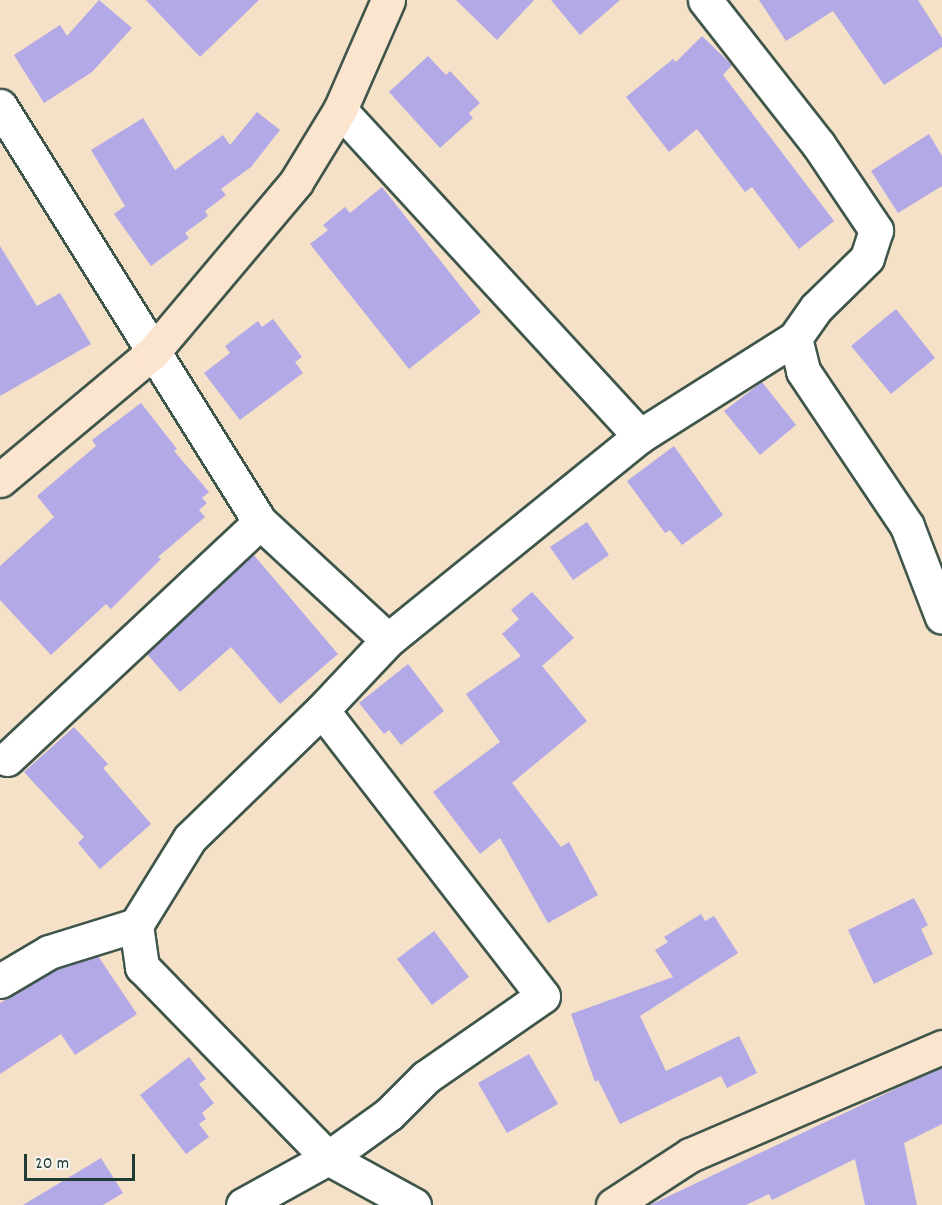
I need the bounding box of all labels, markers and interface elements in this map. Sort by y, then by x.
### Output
scale bar [27,1142,138,1180]
text: 20 m [35,1152,69,1177]

